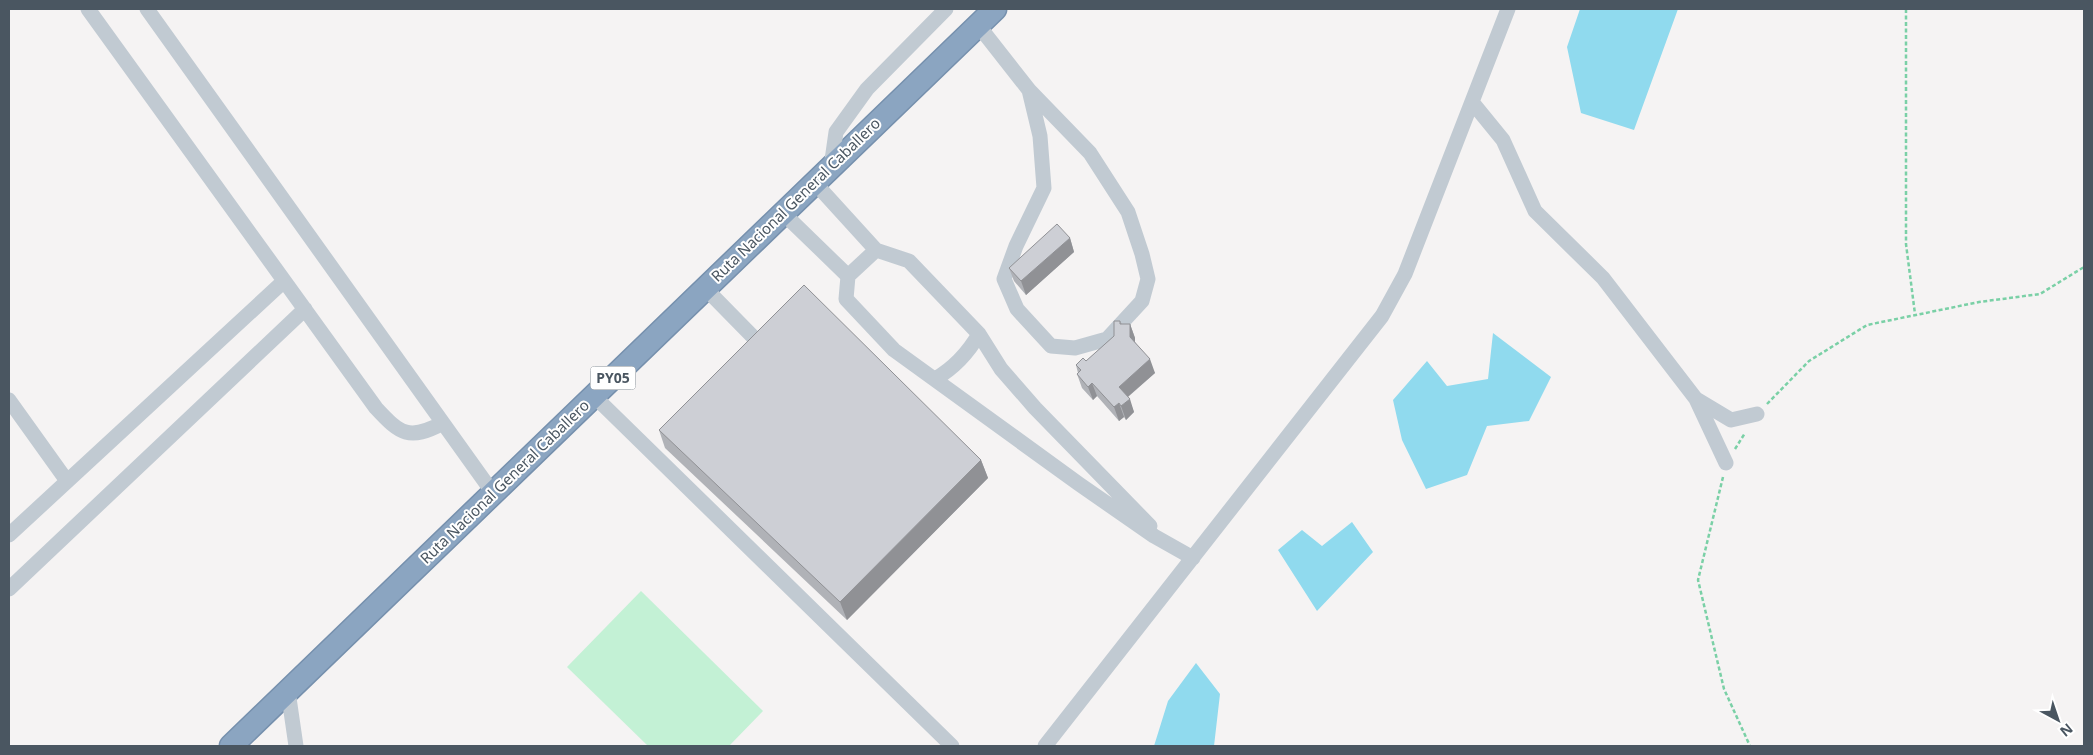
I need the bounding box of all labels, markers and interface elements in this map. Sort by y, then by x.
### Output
street label: Ruta Nacional General Caballero [706,113,884,286]
road number: PY05 [590,366,636,389]
street label: Ruta Nacional General Caballero [415,395,593,568]
north arrow [2033,695,2083,745]
text: N [2056,719,2077,741]

